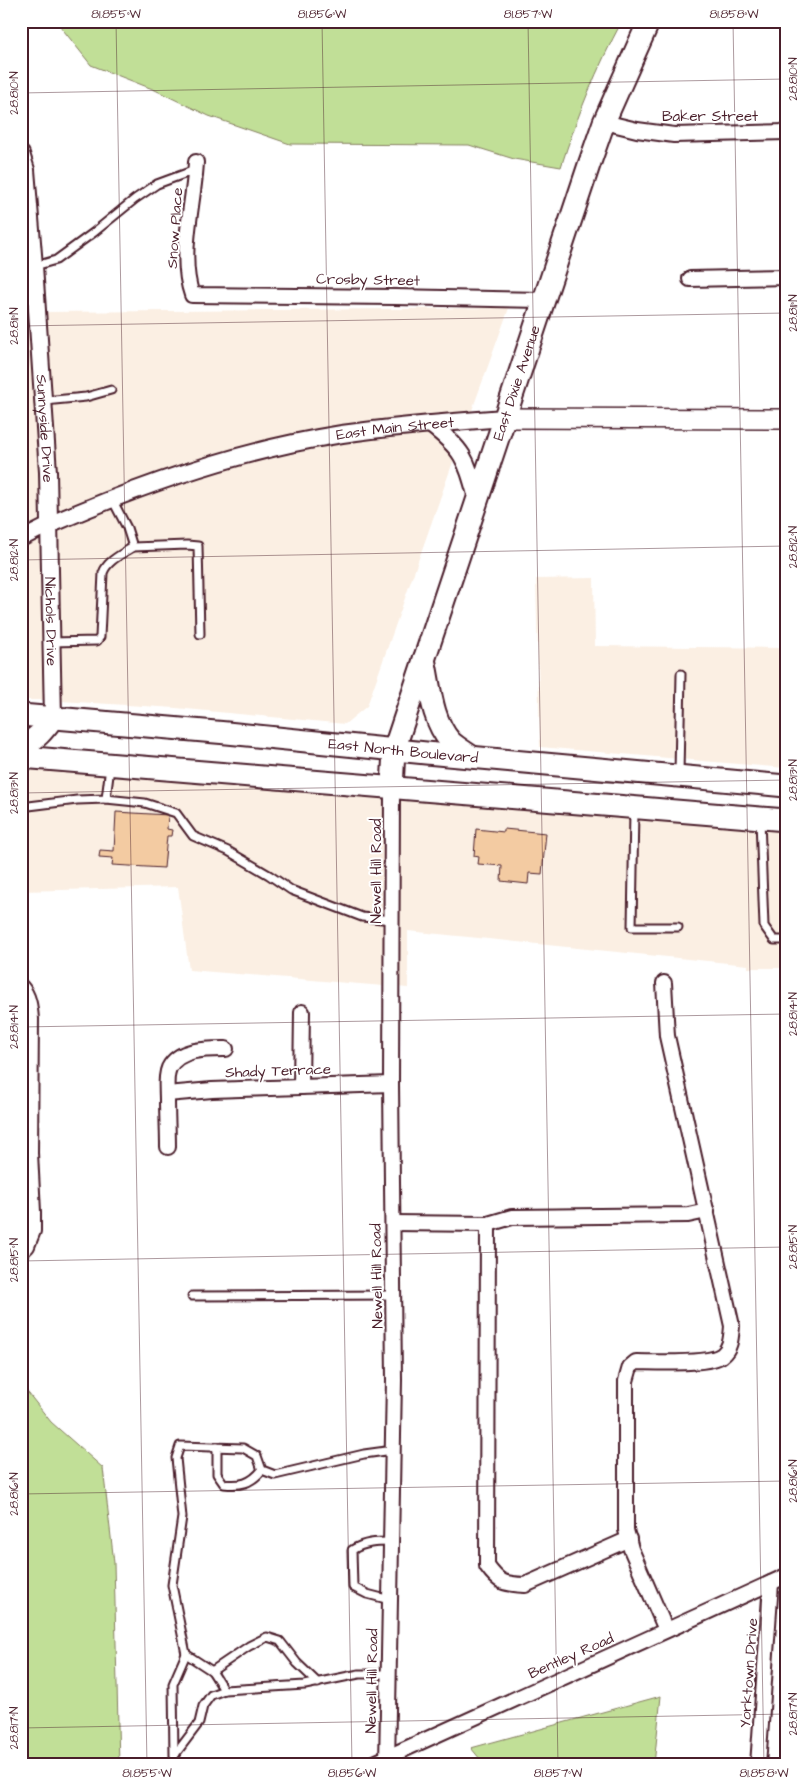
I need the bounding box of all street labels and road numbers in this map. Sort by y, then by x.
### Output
street label: Baker Street [662,106,758,127]
street label: Snow Place [162,187,188,269]
street label: Crosby Street [316,269,420,292]
street label: East Dixie Avenue [487,322,545,443]
street label: Sunnyside Drive [31,374,59,483]
street label: East Main Street [335,411,455,445]
street label: Nichols Drive [40,577,62,666]
street label: East North Boulevard [327,733,479,768]
street label: Newell Hill Road [366,818,387,924]
street label: Shady Terrace [225,1059,331,1084]
street label: Newell Hill Road [366,1223,388,1329]
street label: Yorktown Drive [735,1617,763,1729]
street label: Newell Hill Road [361,1628,383,1734]
street label: Bentley Road [525,1628,618,1685]

